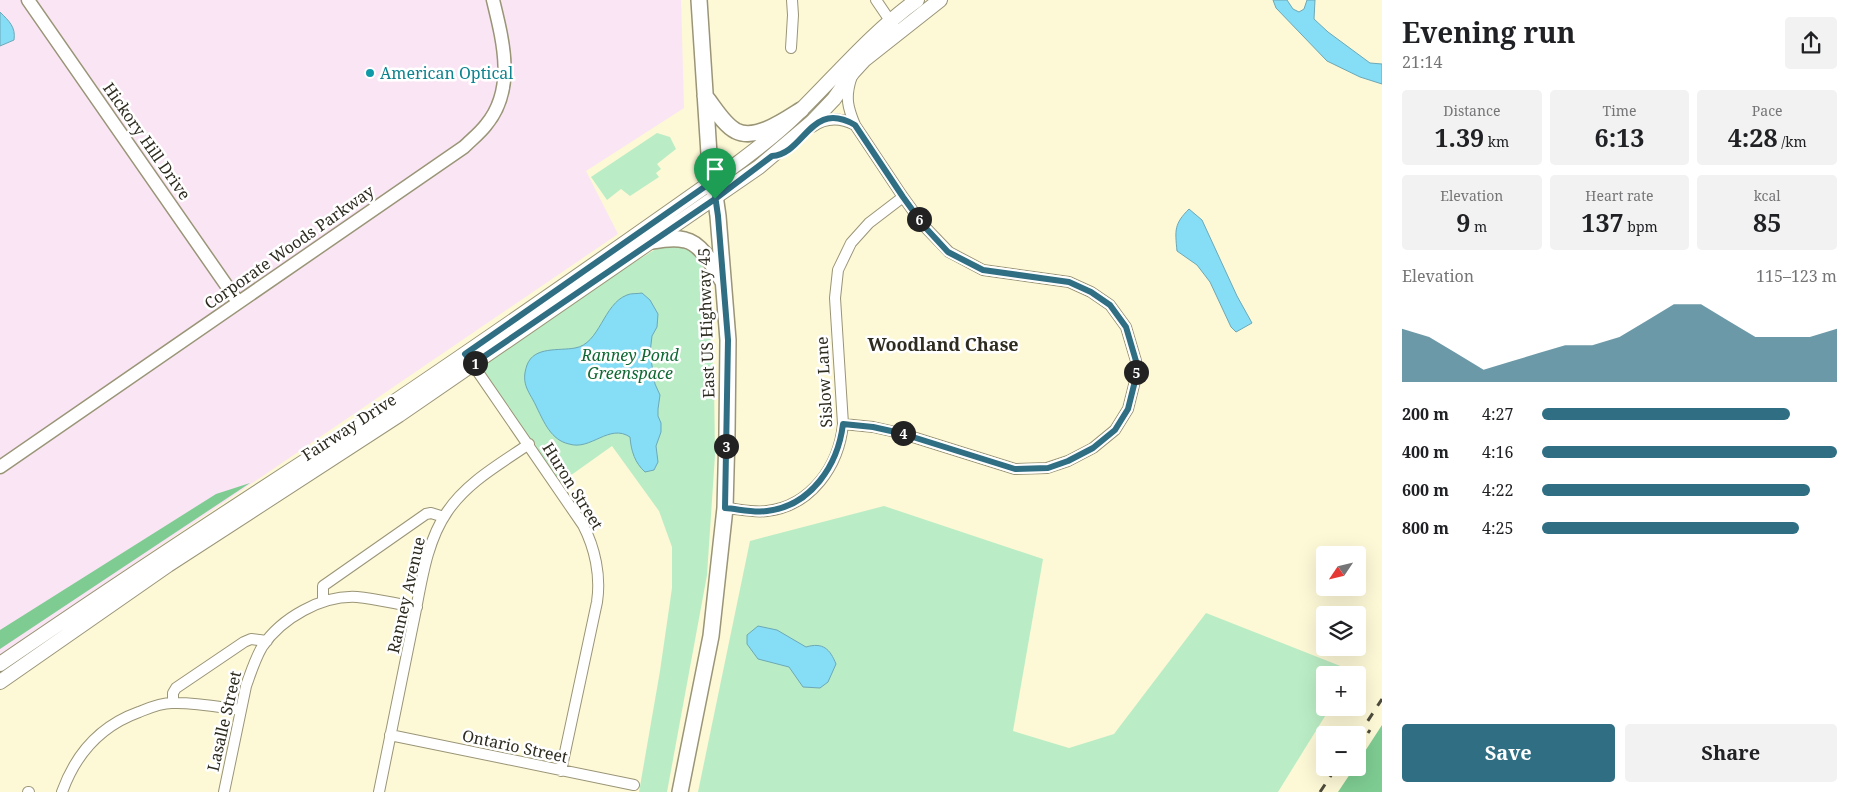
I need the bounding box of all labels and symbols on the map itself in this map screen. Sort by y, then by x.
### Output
place label: American Optical [380,62,513,84]
marker: American Optical [364,67,376,79]
street label: Hickory Hill Drive [98,78,196,204]
pin [694,148,736,199]
street label: Corporate Woods Parkway [200,179,379,314]
pin: 6 [906,206,932,232]
street label: East US Highway 45 [692,247,720,399]
district label: Woodland Chase [867,332,1019,356]
street label: Sislow Lane [811,336,837,428]
park label: Ranney Pond Greenspace [580,344,679,384]
pin: 1 [462,350,488,376]
pin: 5 [1124,360,1148,384]
street label: Fairway Drive [298,388,400,466]
pin: 4 [890,420,916,446]
pin: 3 [714,434,738,458]
street label: Huron Street [538,438,609,534]
street label: Ranney Avenue [382,535,430,655]
north arrow [1316,546,1366,596]
street label: Lasalle Street [202,668,246,773]
street label: Ontario Street [460,724,570,768]

